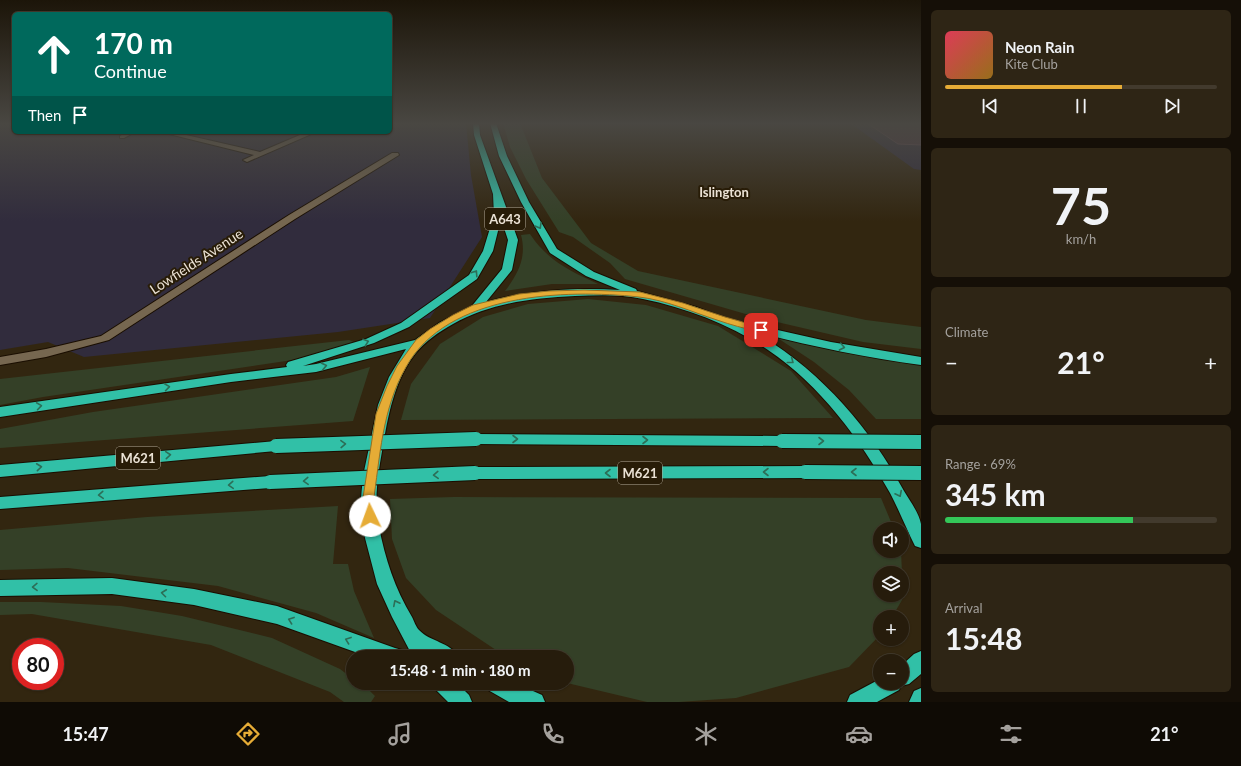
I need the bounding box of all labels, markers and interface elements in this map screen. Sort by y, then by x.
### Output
text: 170 m [94,26,173,60]
icon: ahead [28,28,80,80]
text: Neon Rain [1005,38,1074,56]
text: Kite Club [1005,56,1058,72]
text: Continue [94,60,167,82]
icon: previous [979,95,1001,117]
icon: pause [1070,95,1092,117]
icon: next [1161,95,1183,117]
icon: arrive [69,104,91,126]
text: Then [28,106,61,124]
text: 75 [1051,174,1111,236]
district label: Islington [699,184,749,200]
road number: A643 [485,208,525,230]
one-way arrow [534,222,541,229]
street label: Lowfields Avenue [146,225,246,297]
text: km/h [1066,231,1096,247]
one-way arrow [470,270,477,277]
pin [744,313,778,347]
icon: arrive [750,319,772,341]
text: Climate [945,324,988,340]
one-way arrow [362,338,369,347]
one-way arrow [838,342,845,351]
text: 21° [1057,344,1105,380]
text: − [945,349,958,376]
text: + [1204,349,1217,376]
one-way arrow [786,357,793,364]
one-way arrow [321,363,327,371]
one-way arrow [164,383,170,392]
one-way arrow [36,402,42,411]
one-way arrow [512,435,518,443]
one-way arrow [642,436,648,444]
one-way arrow [818,437,824,445]
one-way arrow [340,440,346,448]
road number: M621 [116,447,160,469]
one-way arrow [165,451,171,460]
text: Range · 69% [945,456,1016,472]
road number: M621 [618,462,662,484]
one-way arrow [36,463,42,472]
one-way arrow [763,468,769,476]
one-way arrow [851,468,857,476]
one-way arrow [605,469,611,477]
one-way arrow [433,470,439,479]
one-way arrow [303,476,309,485]
text: 345 km [945,476,1046,512]
one-way arrow [228,481,234,490]
one-way arrow [98,490,104,499]
one-way arrow [894,490,901,497]
position arrow [349,495,391,537]
map controls [873,522,909,690]
button: sound [873,522,909,558]
button: layers [873,566,909,602]
one-way arrow [32,583,38,591]
one-way arrow [161,589,167,598]
one-way arrow [393,600,401,607]
text: Arrival [945,600,982,616]
button: + [873,610,909,646]
one-way arrow [288,616,295,625]
text: 15:48 [945,620,1022,656]
one-way arrow [345,637,352,645]
speed limit sign: 80 [12,638,64,690]
button: − [873,654,909,690]
text: 15:48 · 1 min · 180 m [390,661,530,679]
icon: directions [234,720,262,748]
icon: music [386,720,414,748]
icon: phone [539,720,567,748]
icon: climate [692,720,720,748]
icon: car [845,720,873,748]
icon: filters [997,720,1025,748]
text: 15:47 [62,723,109,745]
text: 21° [1150,723,1179,745]

